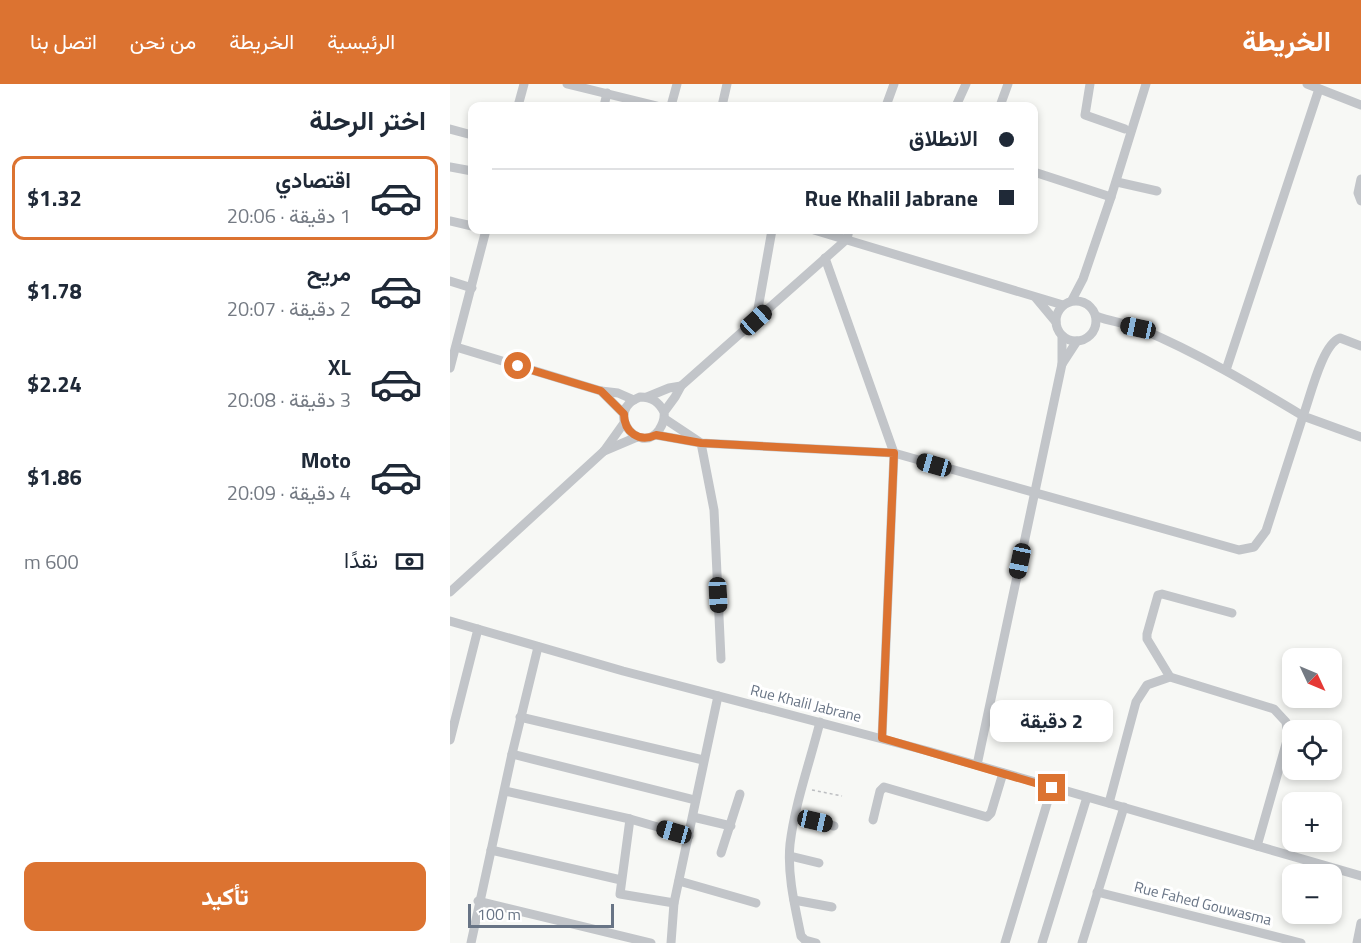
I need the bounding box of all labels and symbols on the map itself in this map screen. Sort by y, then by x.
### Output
car [737,301,775,339]
car [1119,315,1157,341]
route start [504,352,531,379]
car [914,451,954,479]
car [1007,542,1033,580]
car [708,577,728,613]
north arrow [1282,648,1342,708]
street label: Rue Khalil Jabrane [748,678,864,728]
callout: 2 دقيقة [990,701,1114,743]
route end [1038,774,1065,801]
car [795,808,835,834]
car [654,818,694,846]
street label: Rue Fahed Gouwasma [1132,875,1275,931]
scale bar [468,901,614,928]

